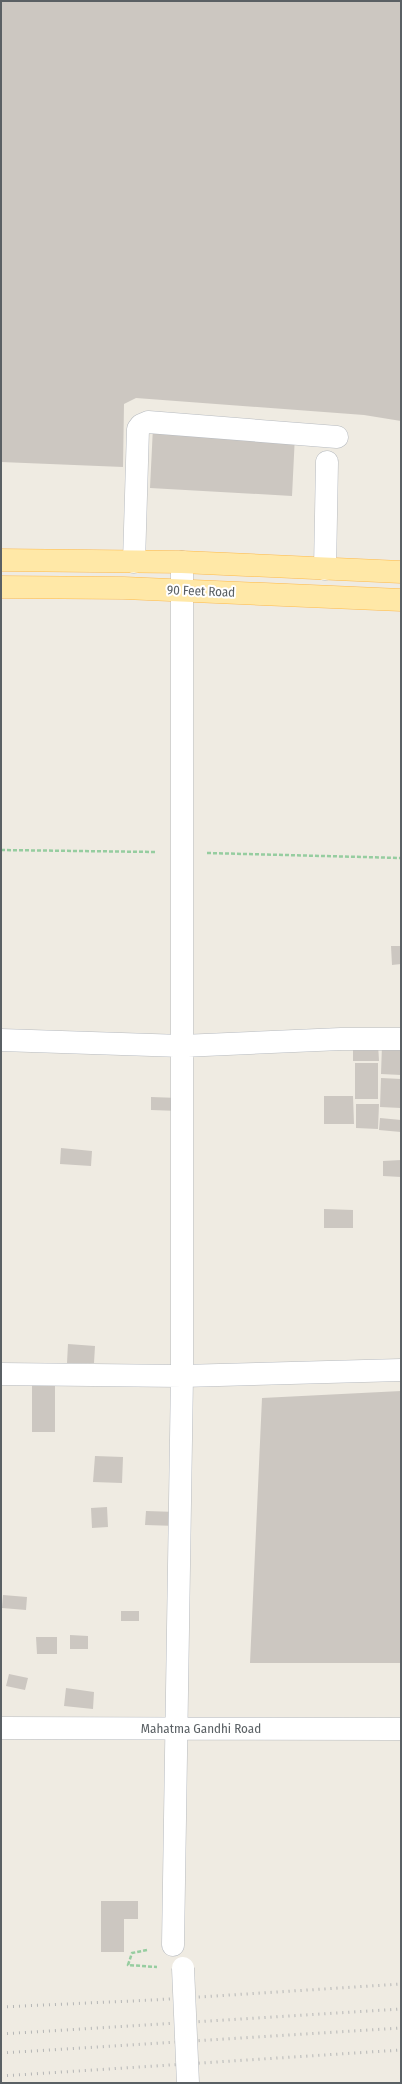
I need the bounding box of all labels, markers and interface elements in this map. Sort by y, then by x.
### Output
street label: 90 Feet Road [167,582,235,600]
street label: Mahatma Gandhi Road [141,1721,261,1736]

